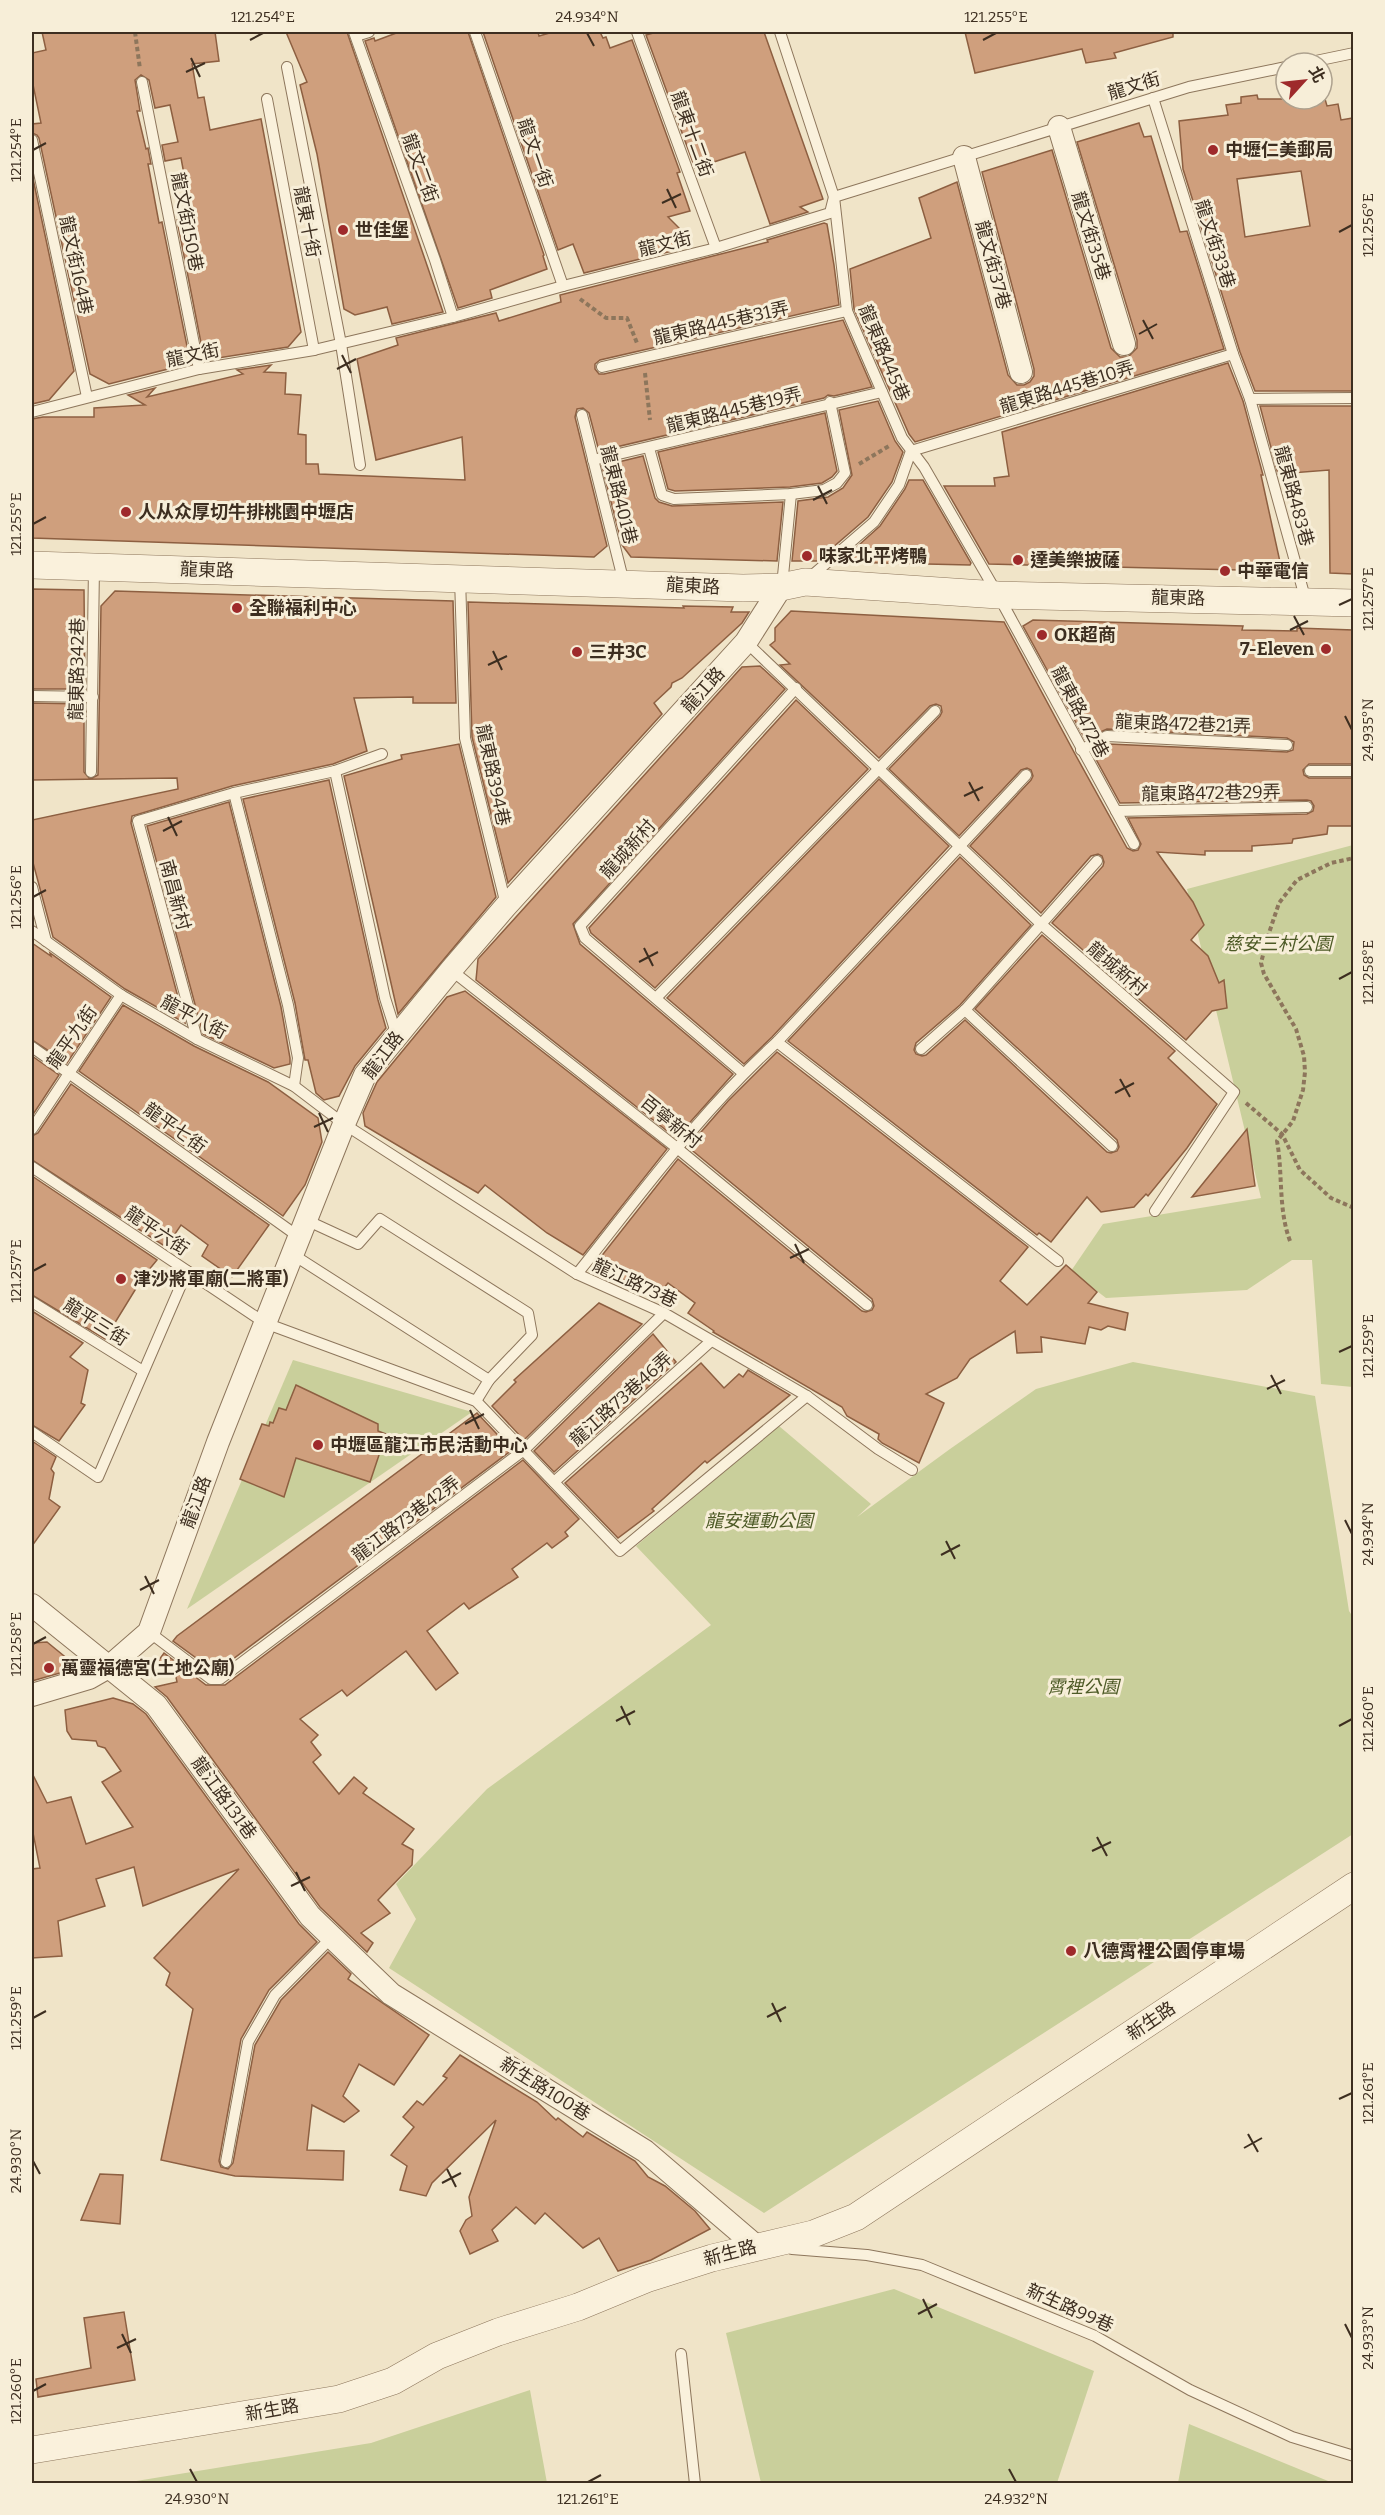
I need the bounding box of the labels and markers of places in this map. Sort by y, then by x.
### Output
place label: 中壢仁美郵局 [1225,139,1333,161]
marker: 中壢仁美郵局 [1206,143,1220,157]
place label: 世佳堡 [355,219,409,241]
marker: 世佳堡 [336,223,350,237]
place label: 人从众厚切牛排桃園中壢店 [138,501,354,523]
marker: 人从众厚切牛排桃園中壢店 [119,505,133,519]
place label: 味家北平烤鴨 [819,545,927,567]
marker: 味家北平烤鴨 [800,549,814,563]
place label: 達美樂披薩 [1030,549,1120,571]
marker: 達美樂披薩 [1011,553,1025,567]
place label: 中華電信 [1237,560,1309,582]
marker: 中華電信 [1218,564,1232,578]
place label: 全聯福利中心 [249,597,357,619]
marker: 全聯福利中心 [230,601,244,615]
place label: OK超商 [1054,624,1116,646]
marker: OK超商 [1035,628,1049,642]
place label: 7-Eleven [1240,638,1314,660]
place label: 三井3C [589,641,647,663]
marker: 7-Eleven [1319,642,1333,656]
marker: 三井3C [570,645,584,659]
place label: 津沙將軍廟(二將軍) [133,1268,289,1290]
marker: 津沙將軍廟(二將軍) [114,1272,128,1286]
place label: 中壢區龍江市民活動中心 [330,1434,528,1456]
marker: 中壢區龍江市民活動中心 [311,1438,325,1452]
place label: 萬靈福德宮(土地公廟) [61,1657,235,1679]
marker: 萬靈福德宮(土地公廟) [42,1661,56,1675]
place label: 八德霄裡公園停車場 [1083,1940,1245,1962]
marker: 八德霄裡公園停車場 [1064,1944,1078,1958]

